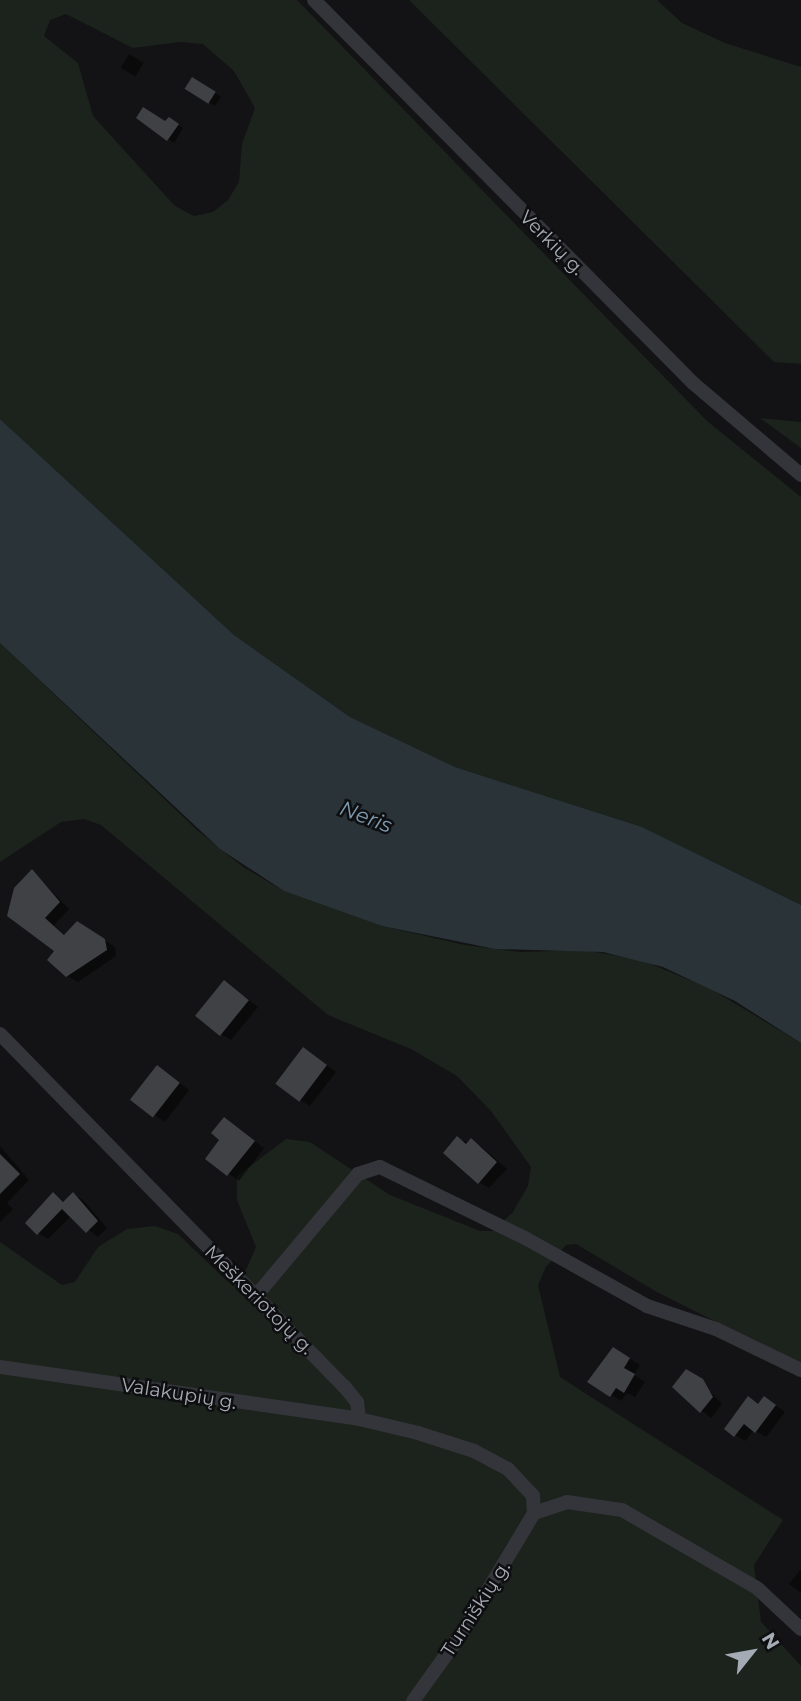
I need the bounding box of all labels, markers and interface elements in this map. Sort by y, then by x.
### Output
street label: Verkių g. [515,206,589,280]
water label: Neris [336,796,396,838]
street label: Meškeriotojų g. [200,1241,318,1359]
street label: Valakupių g. [120,1374,238,1414]
street label: Turniškių g. [437,1557,515,1661]
north arrow [717,1617,787,1687]
text: N [757,1628,784,1653]

